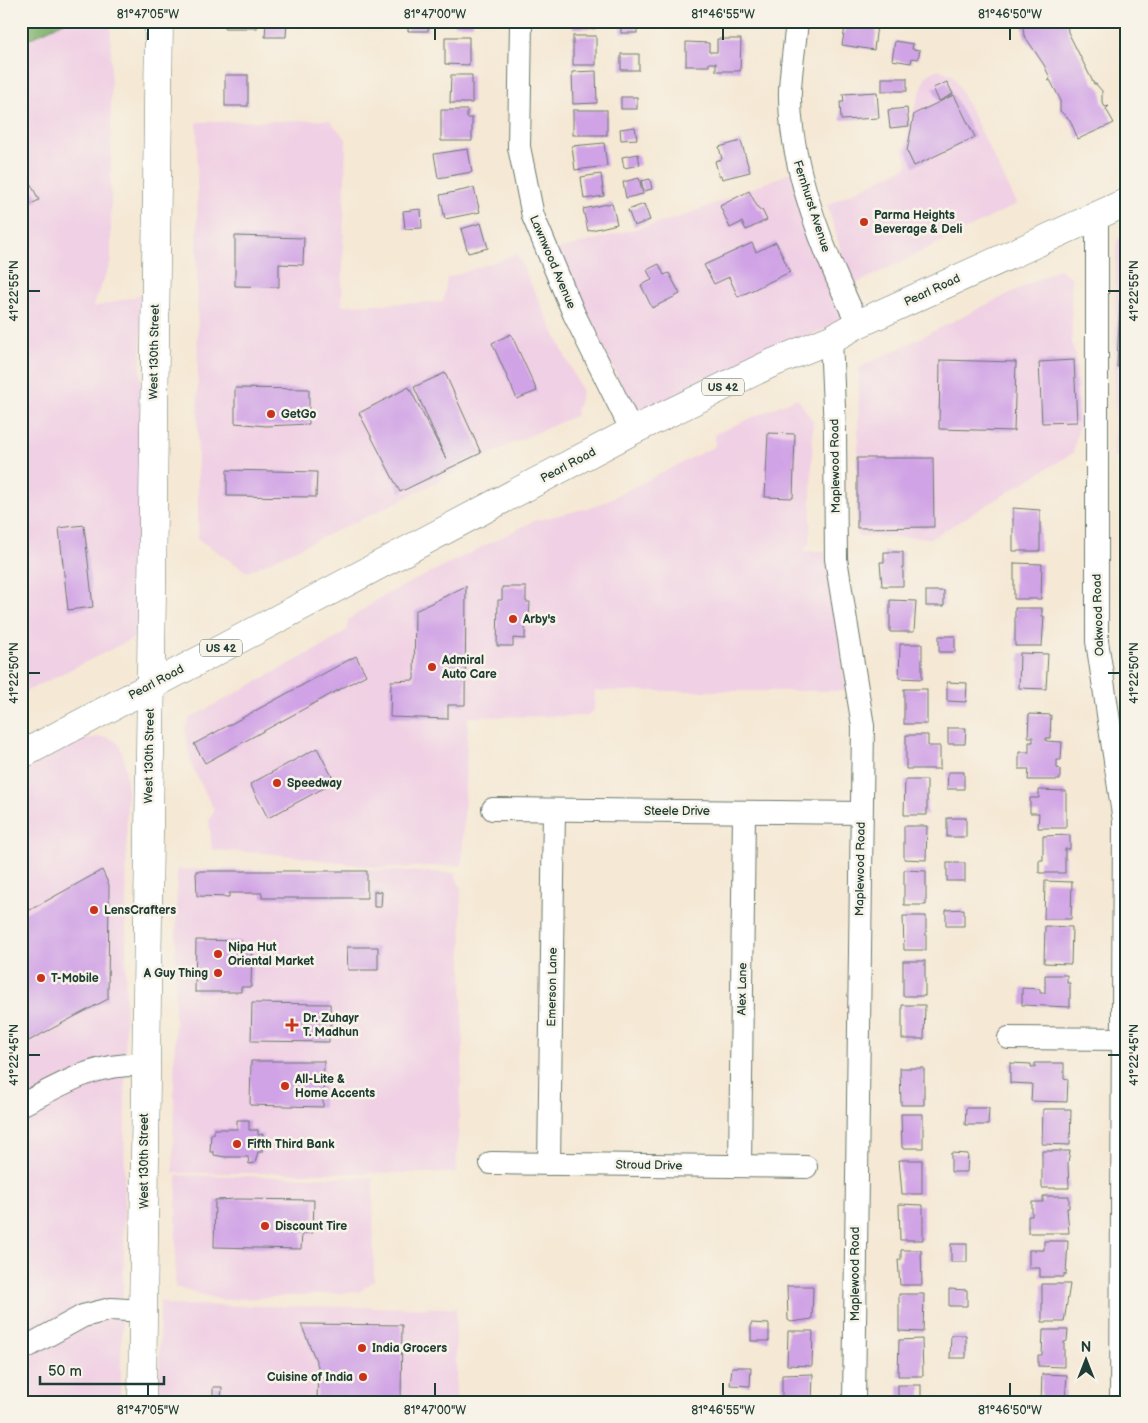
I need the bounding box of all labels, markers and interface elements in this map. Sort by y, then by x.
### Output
text: 81°47'05"W [117,7,179,22]
text: 81°47'00"W [404,7,466,22]
text: 81°46'55"W [691,7,755,22]
text: 81°46'50"W [978,7,1042,22]
street label: Fernhurst Avenue [790,158,833,254]
place label: Parma Heights Beverage & Deli [874,208,963,237]
street label: Lawnwood Avenue [526,213,579,311]
marker: Parma Heights Beverage & Deli [858,216,870,228]
text: 41°22'55"N [7,260,22,322]
text: 41°22'55"N [1127,260,1142,322]
street label: Pearl Road [902,271,963,310]
street label: West 130th Street [146,304,163,400]
road number: US 42 [702,378,744,396]
place label: GetGo [281,407,317,422]
marker: GetGo [265,408,277,420]
street label: Maplewood Road [827,418,844,513]
street label: Pearl Road [538,445,598,486]
street label: Oakwood Road [1090,573,1107,656]
place label: Arby's [522,612,556,627]
marker: Arby's [507,613,519,625]
road number: US 42 [200,640,242,656]
text: 41°22'50"N [7,642,22,704]
text: 41°22'50"N [1127,642,1142,704]
place label: Admiral Auto Care [441,653,497,682]
marker: Admiral Auto Care [426,661,438,673]
street label: Pearl Road [126,662,186,703]
street label: West 130th Street [141,708,158,804]
place label: Speedway [287,776,342,791]
marker: Speedway [271,777,283,789]
street label: Steele Drive [644,804,710,819]
street label: Maplewood Road [852,821,869,916]
place label: LensCrafters [104,903,176,918]
marker: LensCrafters [88,904,100,916]
place label: Nipa Hut Oriental Market [228,940,314,969]
street label: Emerson Lane [544,947,561,1027]
marker: Nipa Hut Oriental Market [212,948,224,960]
street label: Alex Lane [735,962,750,1016]
place label: A Guy Thing [143,966,208,981]
marker: A Guy Thing [212,967,224,979]
place label: T-Mobile [51,971,99,986]
marker: T-Mobile [35,972,47,984]
place label: Dr. Zuhayr T. Madhun [303,1011,359,1040]
marker: Dr. Zuhayr T. Madhun [285,1018,299,1032]
text: 41°22'45"N [7,1024,22,1086]
text: 41°22'45"N [1127,1024,1142,1086]
place label: All-Lite & Home Accents [294,1072,375,1101]
marker: All-Lite & Home Accents [279,1080,291,1092]
street label: West 130th Street [137,1113,152,1209]
place label: Fifth Third Bank [247,1137,335,1152]
marker: Fifth Third Bank [231,1138,243,1150]
street label: Stroud Drive [615,1157,682,1174]
place label: Discount Tire [275,1219,347,1234]
marker: Discount Tire [259,1220,271,1232]
street label: Maplewood Road [848,1227,863,1321]
north arrow [1060,1336,1110,1386]
text: N [1081,1339,1091,1356]
place label: India Grocers [372,1341,447,1356]
marker: India Grocers [356,1342,368,1354]
scale bar [40,1353,164,1385]
text: 50 m [48,1362,82,1381]
place label: Cuisine of India [267,1370,353,1385]
marker: Cuisine of India [357,1371,369,1383]
text: 81°47'05"W [117,1403,179,1418]
text: 81°47'00"W [404,1403,466,1418]
text: 81°46'55"W [691,1403,755,1418]
text: 81°46'50"W [978,1403,1042,1418]

